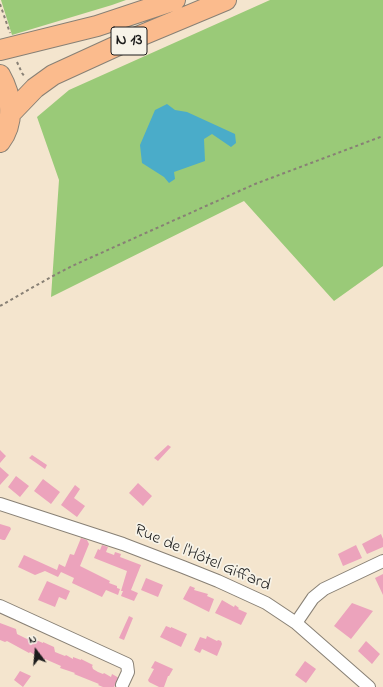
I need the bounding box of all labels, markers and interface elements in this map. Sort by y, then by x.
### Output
road number: N 13 [111,27,147,55]
street label: Rue de l'Hôtel Giffard [131,521,273,597]
north arrow [16,631,56,671]
text: N [27,631,38,648]

